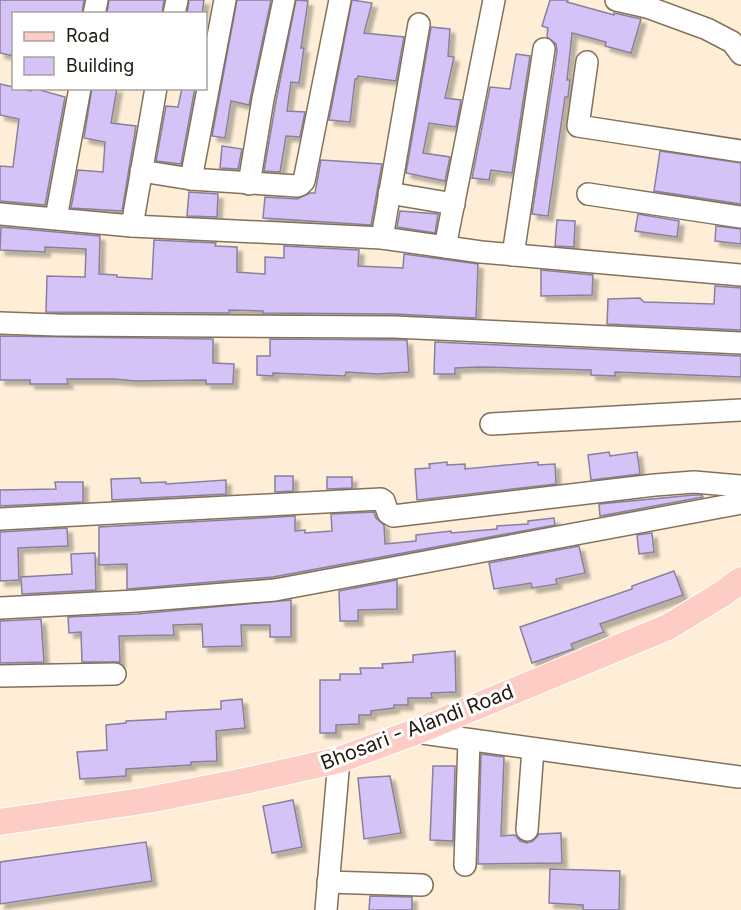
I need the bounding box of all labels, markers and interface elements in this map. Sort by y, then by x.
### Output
legend [12,12,207,90]
text: Road [66,25,109,46]
text: Building [66,55,134,76]
street label: Bhosari - Alandi Road [317,679,517,775]

